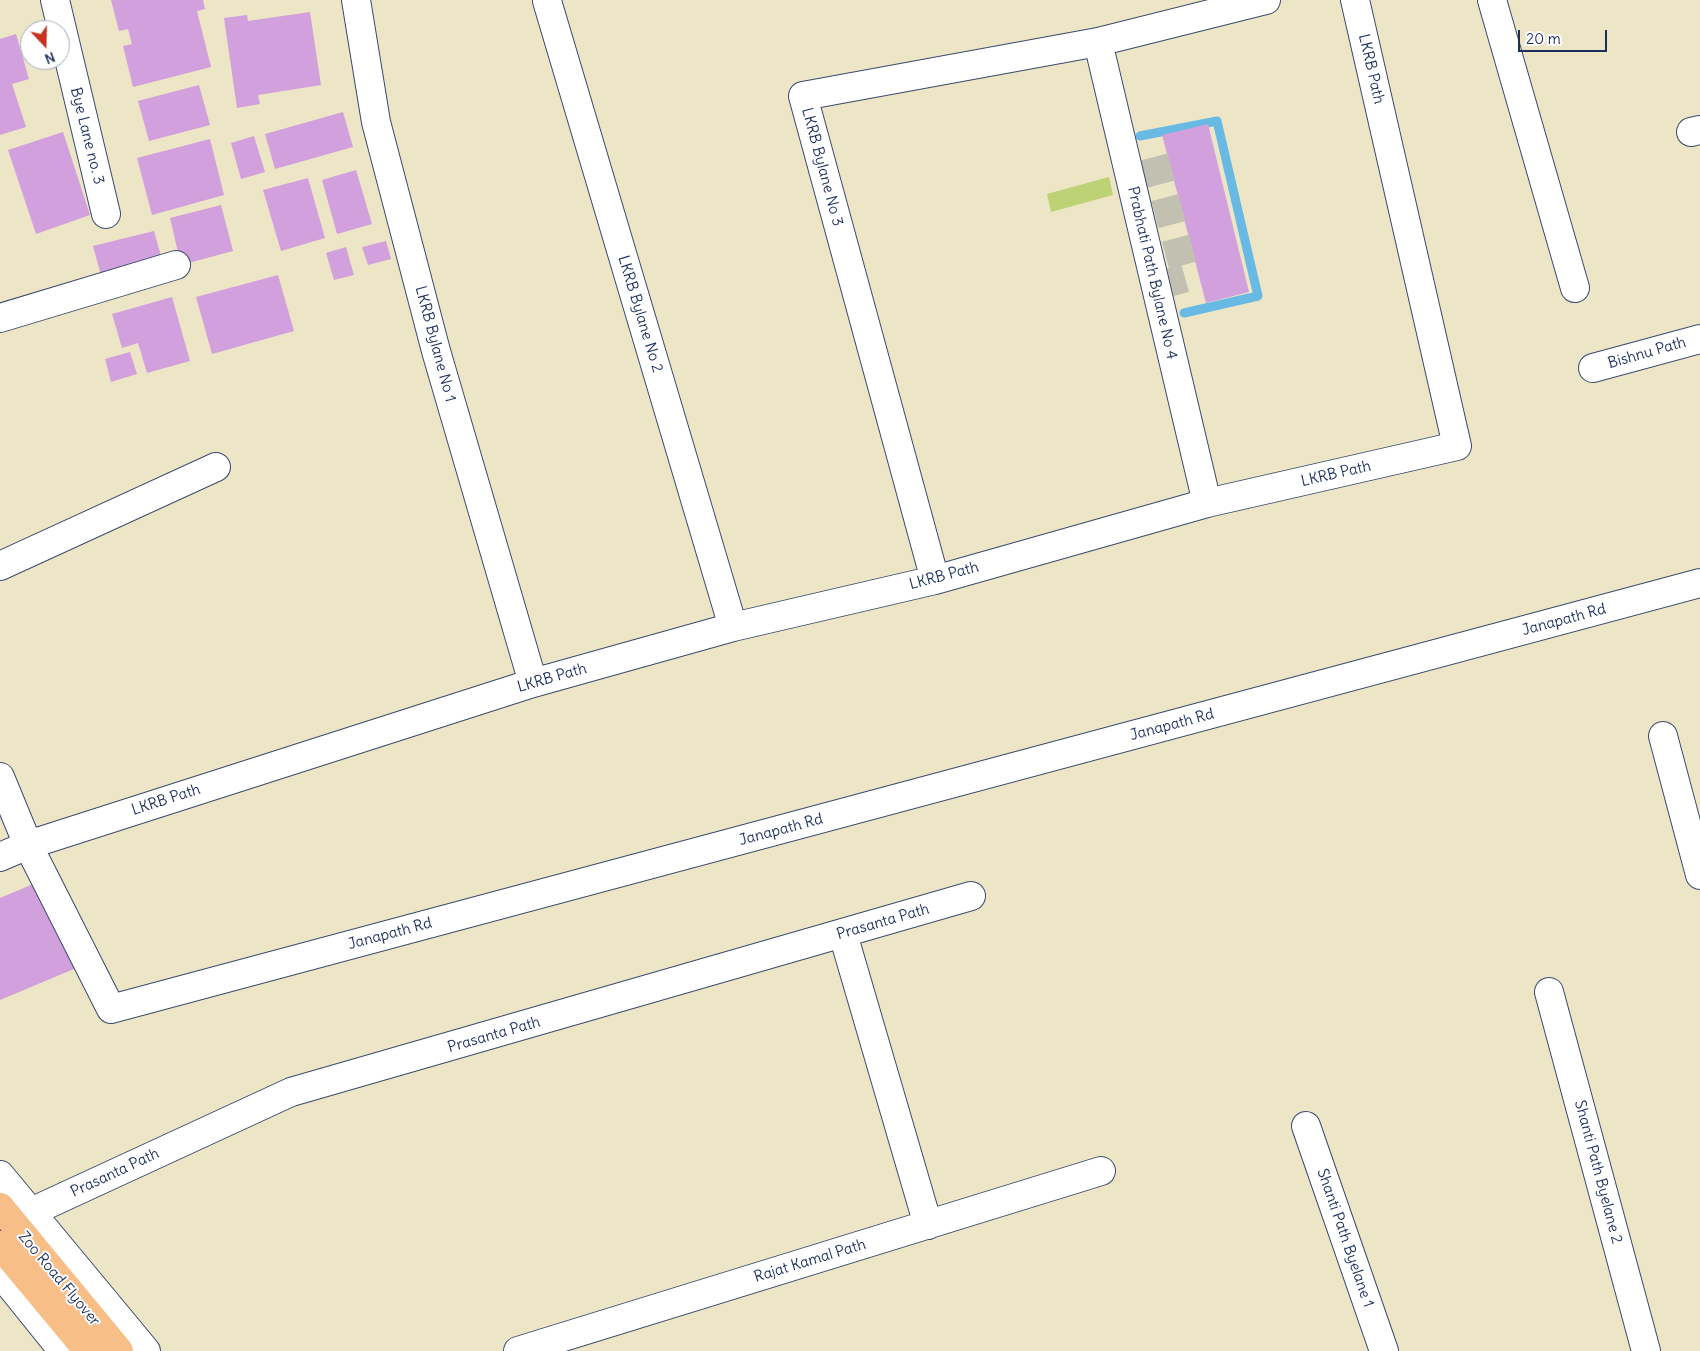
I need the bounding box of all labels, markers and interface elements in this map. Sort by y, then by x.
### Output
north arrow [20,20,70,70]
scale bar [1520,20,1609,52]
text: 20 m [1526,29,1561,48]
street label: LKRB Path [1354,32,1388,106]
text: N [42,48,58,68]
street label: Bye Lane no. 3 [66,86,108,186]
street label: LKRB Bylane No 3 [798,106,846,228]
street label: Prabhati Path Bylane No 4 [1123,185,1181,361]
street label: LKRB Bylane No 2 [614,253,666,375]
street label: LKRB Bylane No 1 [411,284,459,404]
street label: Bishnu Path [1606,333,1688,373]
street label: LKRB Path [1299,457,1373,491]
street label: LKRB Path [907,558,981,594]
street label: Janapath Rd [1520,600,1608,640]
street label: LKRB Path [515,660,589,696]
street label: Janapath Rd [1128,705,1216,745]
street label: LKRB Path [129,780,203,820]
street label: Janapath Rd [737,810,825,850]
street label: Prasanta Path [835,900,931,944]
street label: Janapath Rd [346,914,434,954]
street label: Prasanta Path [446,1013,542,1057]
street label: Shanti Path Byelane 2 [1570,1098,1626,1246]
street label: Prasanta Path [68,1145,162,1201]
street label: Shanti Path Byelane 1 [1313,1166,1377,1310]
street label: Zoo Road Flyover [14,1228,104,1330]
street label: Rajat Kamal Path [752,1235,868,1287]

